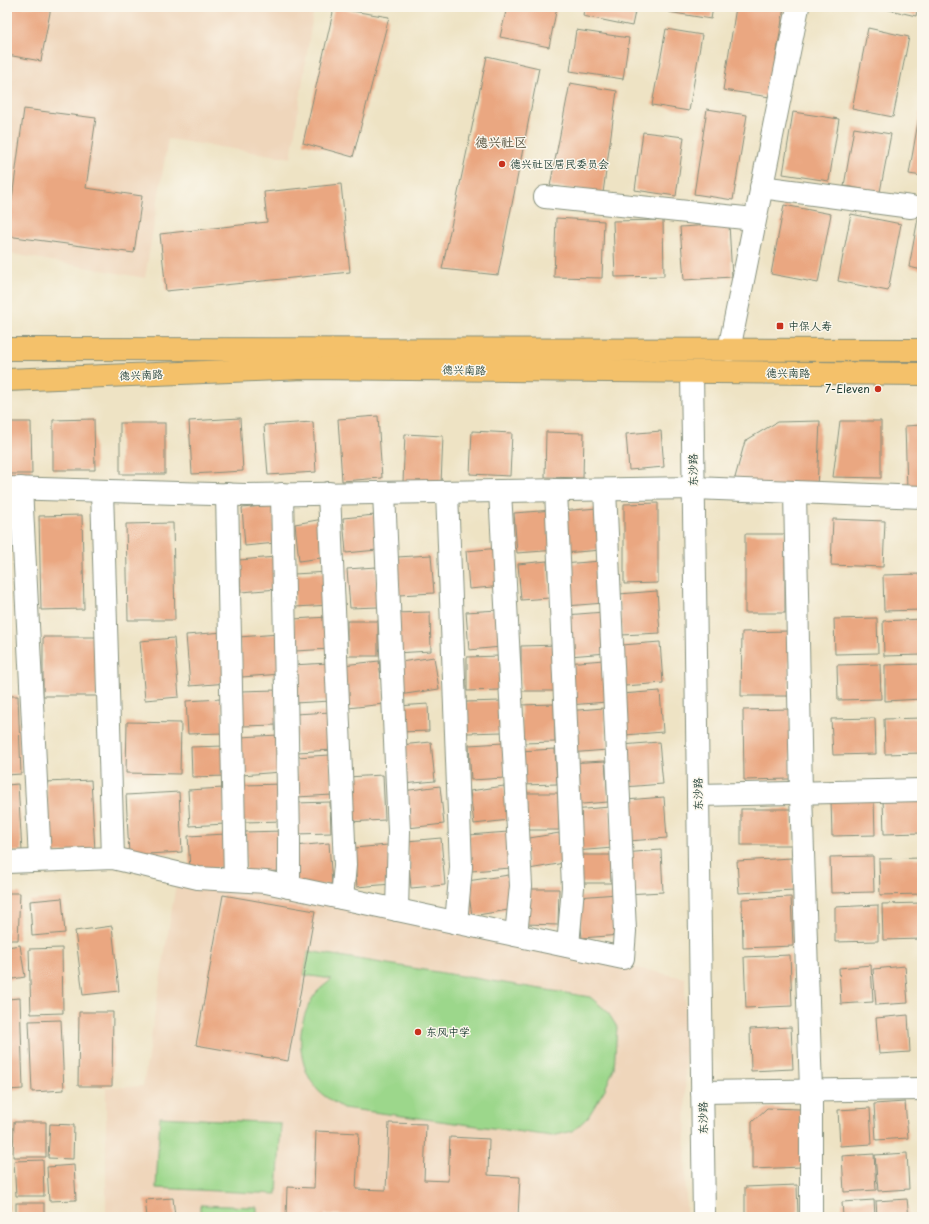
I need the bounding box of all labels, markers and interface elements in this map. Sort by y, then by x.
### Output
district label: 德兴社区 [475,132,527,151]
place label: 德兴社区居民委员会 [510,155,609,172]
marker: 德兴社区居民委员会 [497,159,507,169]
place label: 中保人寿 [788,317,832,334]
marker: 中保人寿 [775,321,785,331]
street label: 德兴南路 [442,361,486,378]
street label: 德兴南路 [766,364,810,381]
street label: 德兴南路 [119,365,163,384]
place label: 7-Eleven [825,380,870,397]
marker: 7-Eleven [873,384,883,394]
street label: 东沙路 [684,453,701,487]
street label: 东沙路 [689,777,706,811]
place label: 东风中学 [426,1023,470,1040]
marker: 东风中学 [413,1027,423,1037]
street label: 东沙路 [694,1101,711,1135]

